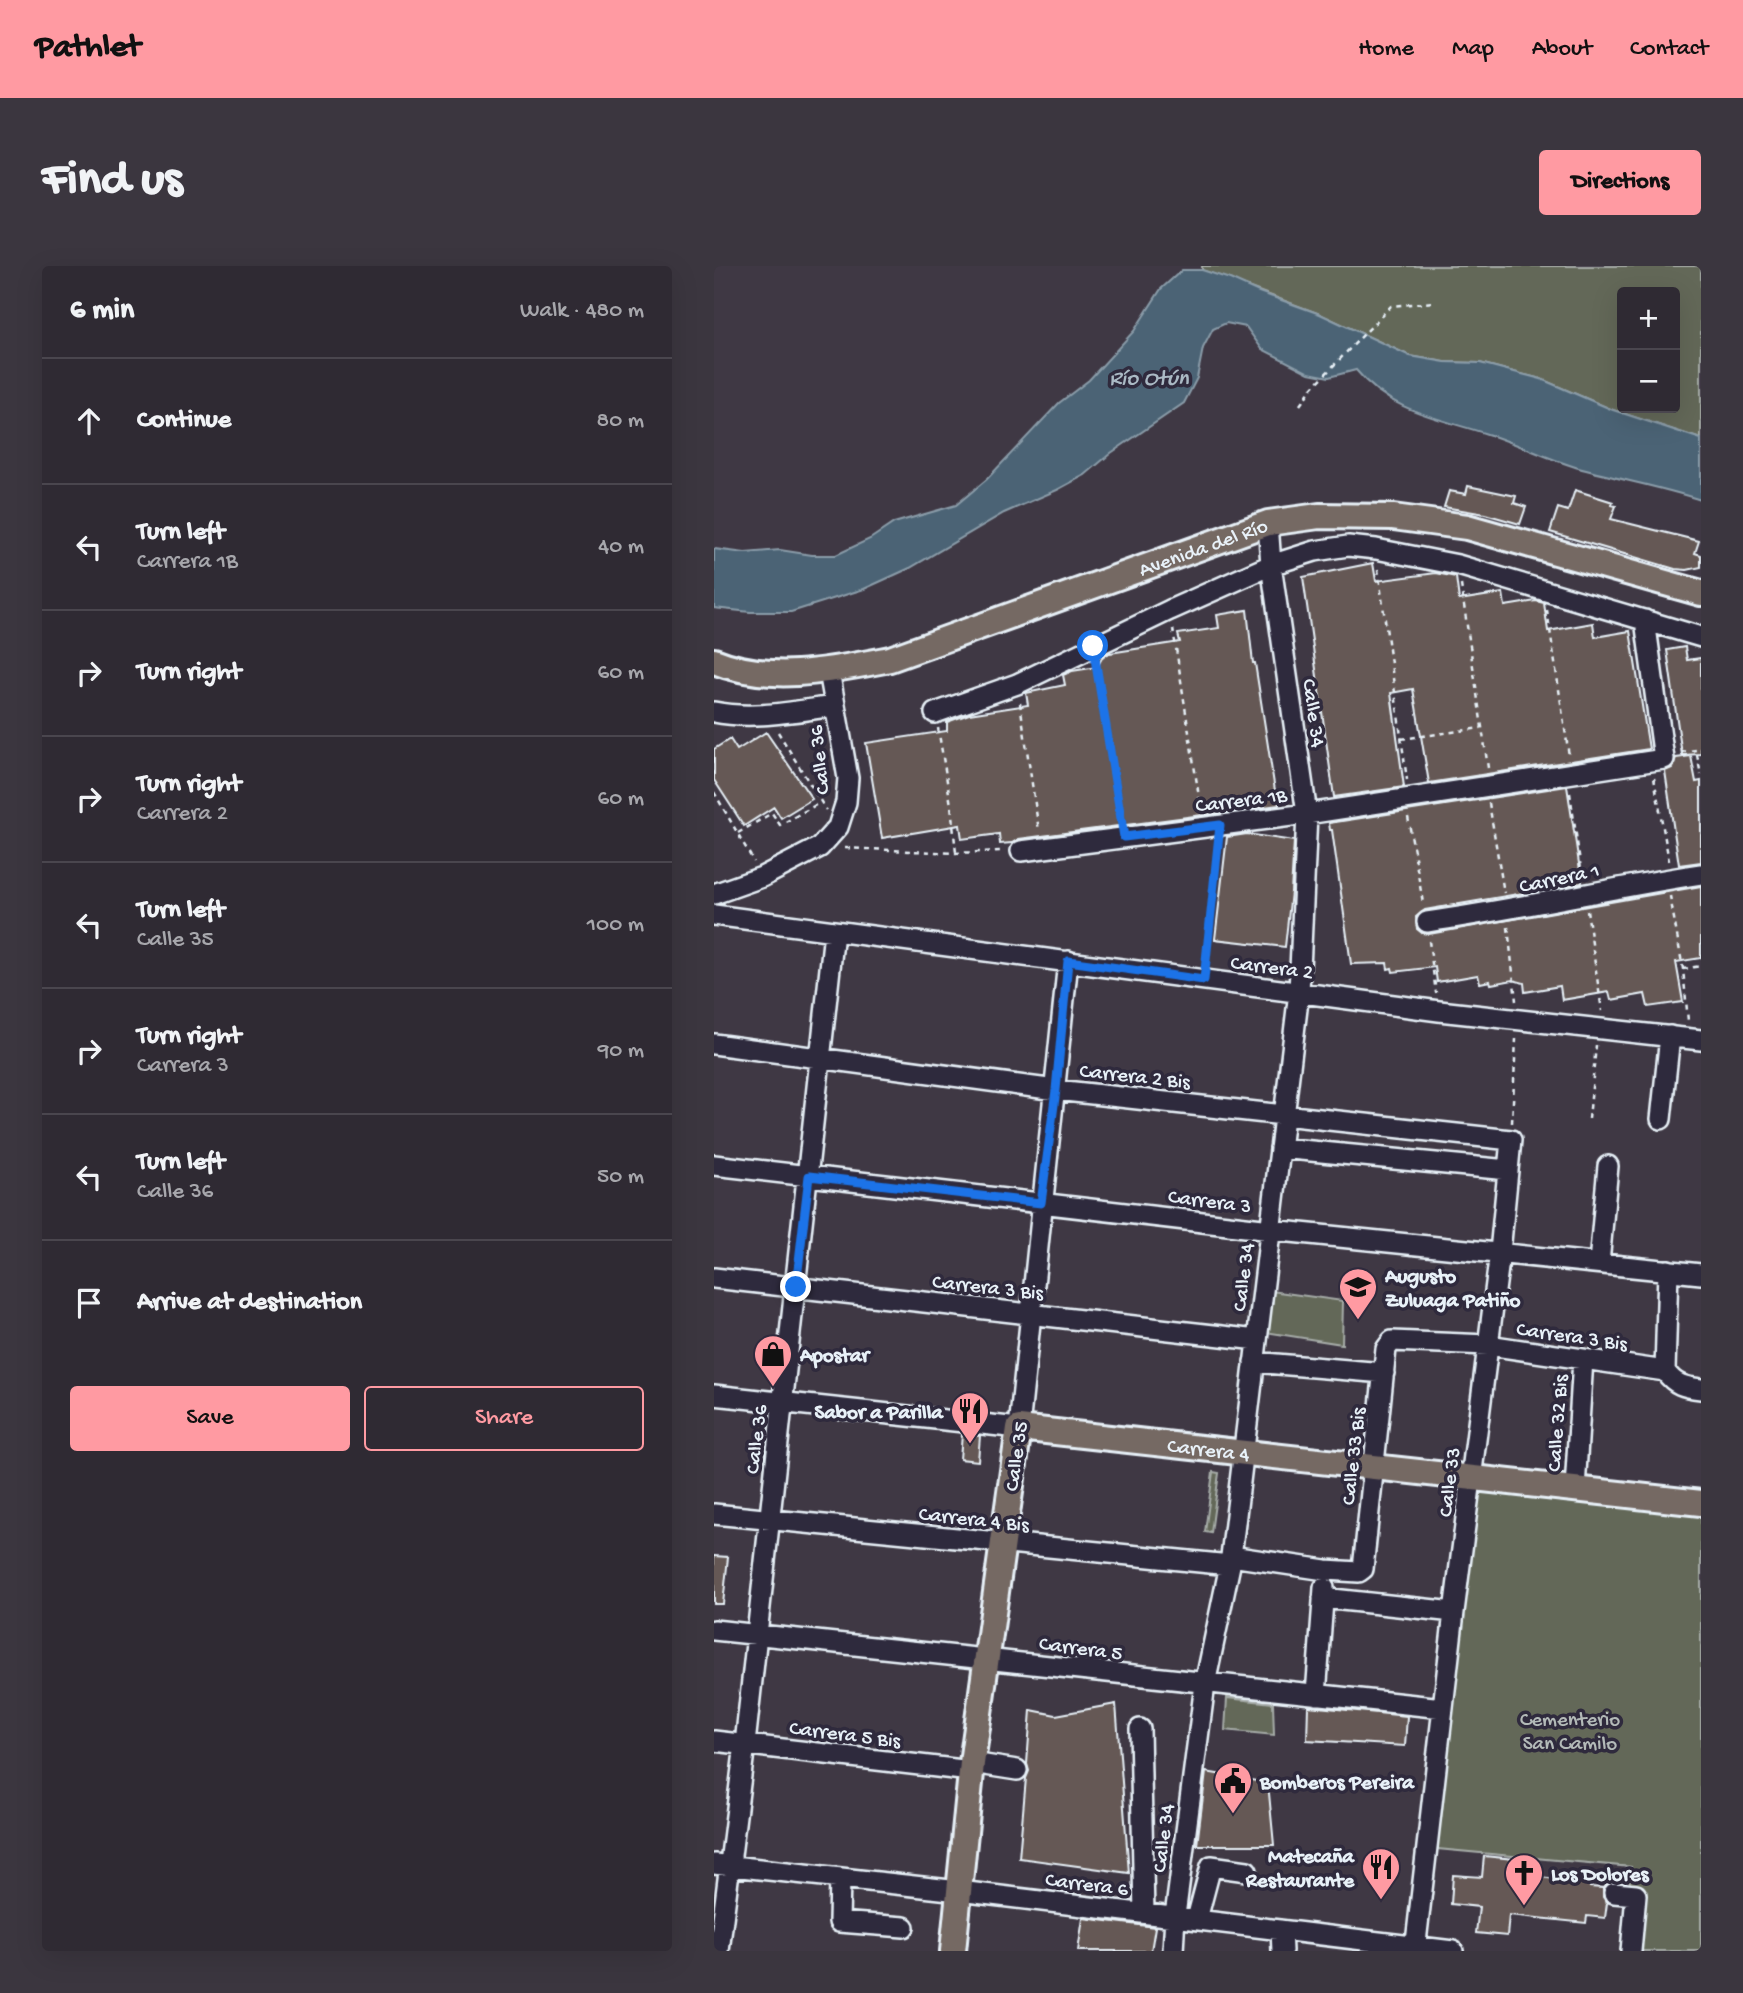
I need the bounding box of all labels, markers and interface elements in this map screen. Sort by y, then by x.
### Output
text: Pathlet [35,30,141,68]
text: Home [1358,35,1414,64]
text: Map [1452,35,1494,64]
text: About [1532,35,1592,64]
text: Contact [1630,35,1708,64]
button: Directions [1539,150,1701,215]
text: Find us [42,153,182,211]
map controls [1617,287,1680,413]
button: + [1617,287,1680,350]
text: 6 min [70,294,134,329]
text: Walk · 480 m [520,298,644,325]
button: − [1617,350,1680,413]
water label: Río Otún [1109,366,1190,393]
icon: ahead [70,402,108,440]
text: Continue [137,406,231,437]
text: 80 m [597,408,644,435]
street label: Avenida del Río [1136,515,1272,584]
text: Turn left [137,518,225,549]
icon: left [70,528,108,566]
text: 40 m [598,534,644,561]
text: Carrera 1B [137,549,238,576]
route start [1077,630,1108,661]
icon: right [70,654,108,692]
text: Turn right [137,658,241,689]
text: 60 m [598,660,644,687]
street label: Calle 34 [1294,678,1329,749]
street label: Calle 36 [805,723,838,796]
text: Turn right [137,770,241,801]
icon: right [70,780,108,818]
street label: Carrera 1B [1194,784,1290,820]
text: 60 m [598,786,644,813]
text: Carrera 2 [137,801,228,828]
street label: Carrera 1 [1517,860,1602,901]
text: Turn left [137,896,225,927]
icon: left [70,906,108,944]
text: 100 m [587,912,644,939]
text: Calle 35 [137,927,214,954]
street label: Carrera 2 [1229,952,1314,987]
text: Turn right [137,1022,241,1053]
icon: right [70,1032,108,1070]
text: 90 m [598,1038,644,1065]
text: Carrera 3 [137,1053,229,1080]
street label: Carrera 2 Bis [1078,1060,1192,1097]
text: Turn left [137,1148,225,1179]
icon: left [70,1158,108,1196]
text: 50 m [597,1164,644,1191]
text: Calle 36 [137,1179,213,1206]
street label: Carrera 3 [1167,1186,1253,1221]
street label: Calle 34 [1229,1242,1262,1313]
school or university icon: Augusto Zuluaga Patiño [1337,1266,1379,1321]
place label: Augusto Zuluaga Patiño [1384,1266,1521,1315]
route end [780,1271,811,1302]
street label: Carrera 3 Bis [931,1271,1046,1308]
icon: arrive [70,1284,108,1322]
text: Arrive at destination [137,1288,362,1319]
street label: Carrera 3 Bis [1514,1318,1630,1359]
shop icon: Apostar [752,1333,794,1388]
place label: Apostar [799,1345,872,1370]
street label: Calle 32 Bis [1544,1373,1575,1473]
button: Save [70,1386,350,1451]
button: Share [364,1386,644,1451]
restaurant icon: Sabor a Parilla [949,1390,991,1445]
place label: Sabor a Parilla [814,1402,944,1427]
street label: Calle 36 [742,1403,775,1476]
street label: Calle 33 Bis [1338,1405,1373,1506]
street label: Calle 35 [1001,1420,1036,1493]
street label: Carrera 4 [1166,1435,1251,1469]
street label: Calle 33 [1435,1446,1468,1519]
street label: Carrera 4 Bis [917,1503,1031,1540]
street label: Carrera 5 [1037,1633,1124,1668]
park label: Cementerio San Camilo [1520,1709,1620,1758]
street label: Carrera 5 Bis [788,1717,903,1756]
public building icon: Bomberos Pereira [1212,1760,1254,1815]
place label: Bomberos Pereira [1259,1772,1415,1797]
street label: Calle 34 [1149,1803,1182,1874]
place label: Matecaña Restaurante [1245,1846,1355,1895]
restaurant icon: Matecaña Restaurante [1360,1846,1402,1901]
church icon: Los Dolores [1503,1852,1545,1907]
place label: Los Dolores [1551,1864,1650,1889]
street label: Carrera 6 [1044,1869,1130,1904]

